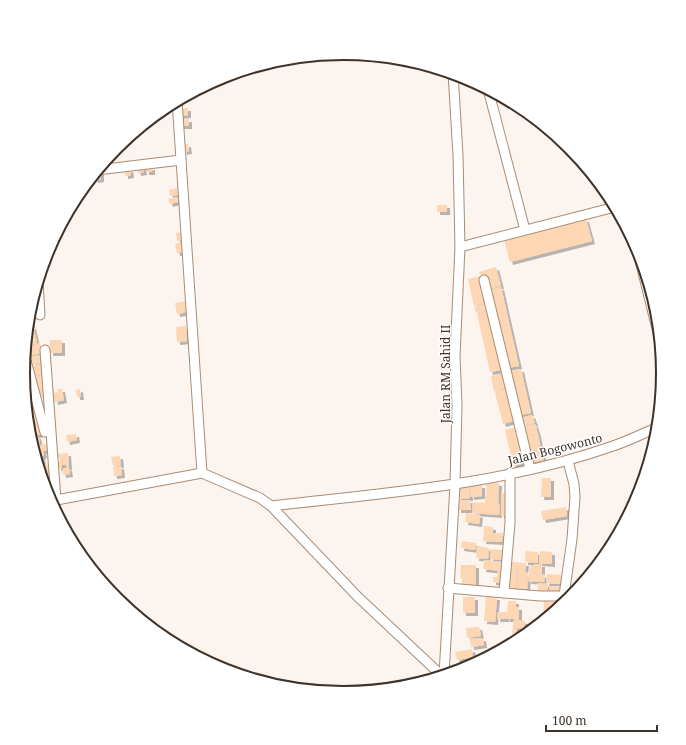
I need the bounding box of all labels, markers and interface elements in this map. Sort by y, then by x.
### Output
street label: Jalan RM Sahid II [437,325,454,424]
street label: Jalan Bogowonto [505,429,604,469]
scale bar [546,707,657,733]
text: 100 m [552,712,587,729]

